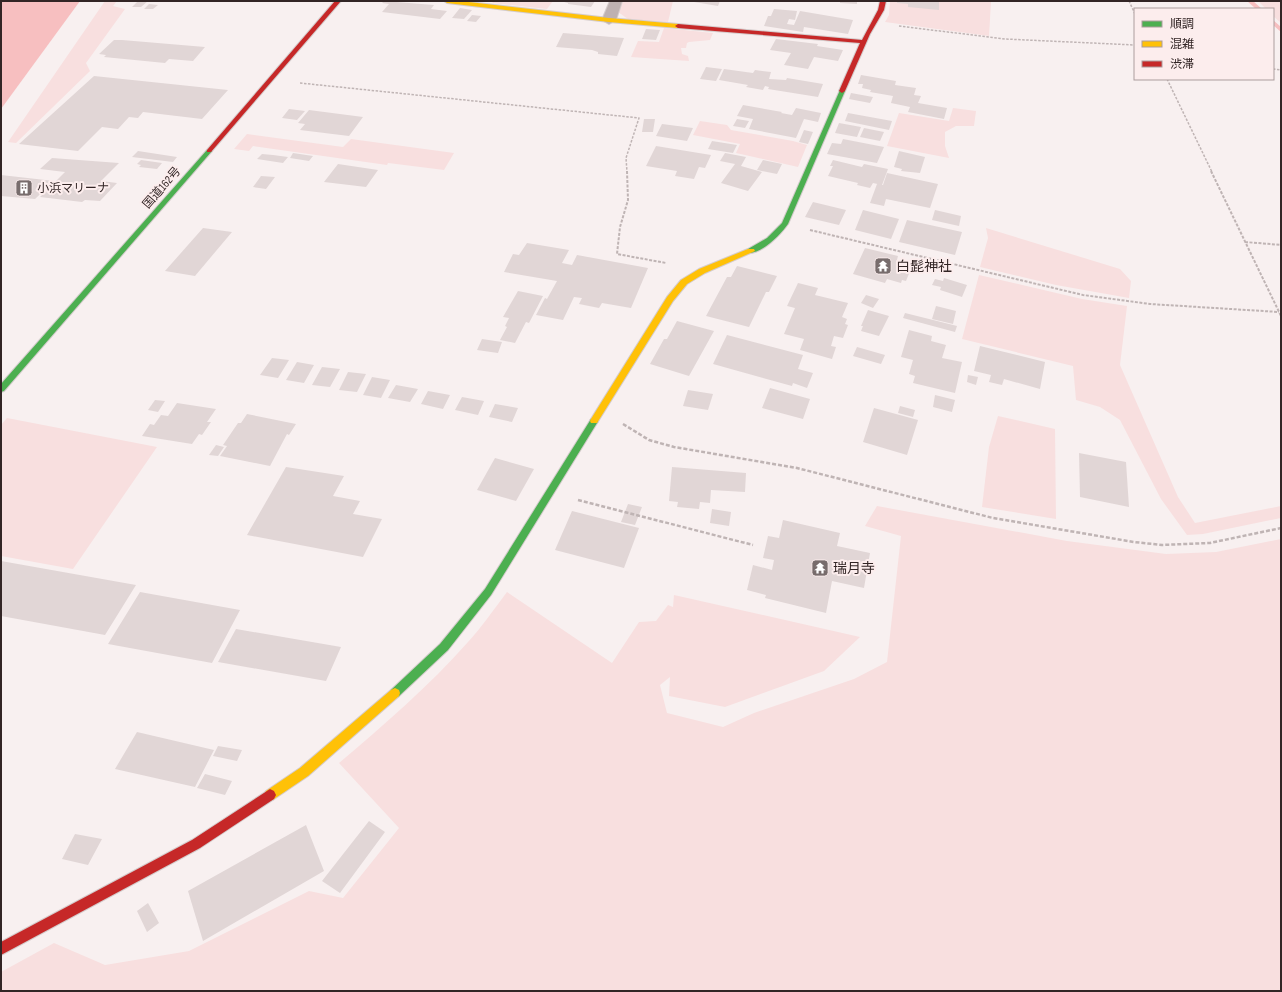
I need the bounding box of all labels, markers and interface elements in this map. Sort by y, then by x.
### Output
legend [1134,8,1274,80]
text: 順調 [1170,17,1194,32]
text: 混雑 [1170,37,1194,52]
text: 渋滞 [1170,57,1194,72]
street label: 国道162号 [140,164,184,212]
building icon: 小浜マリーナ [14,178,34,198]
place label: 小浜マリーナ [37,181,109,196]
temple icon: 白髭神社 [873,256,893,276]
place label: 白髭神社 [896,258,952,275]
temple icon: 瑞月寺 [810,558,830,578]
place label: 瑞月寺 [833,560,875,577]

